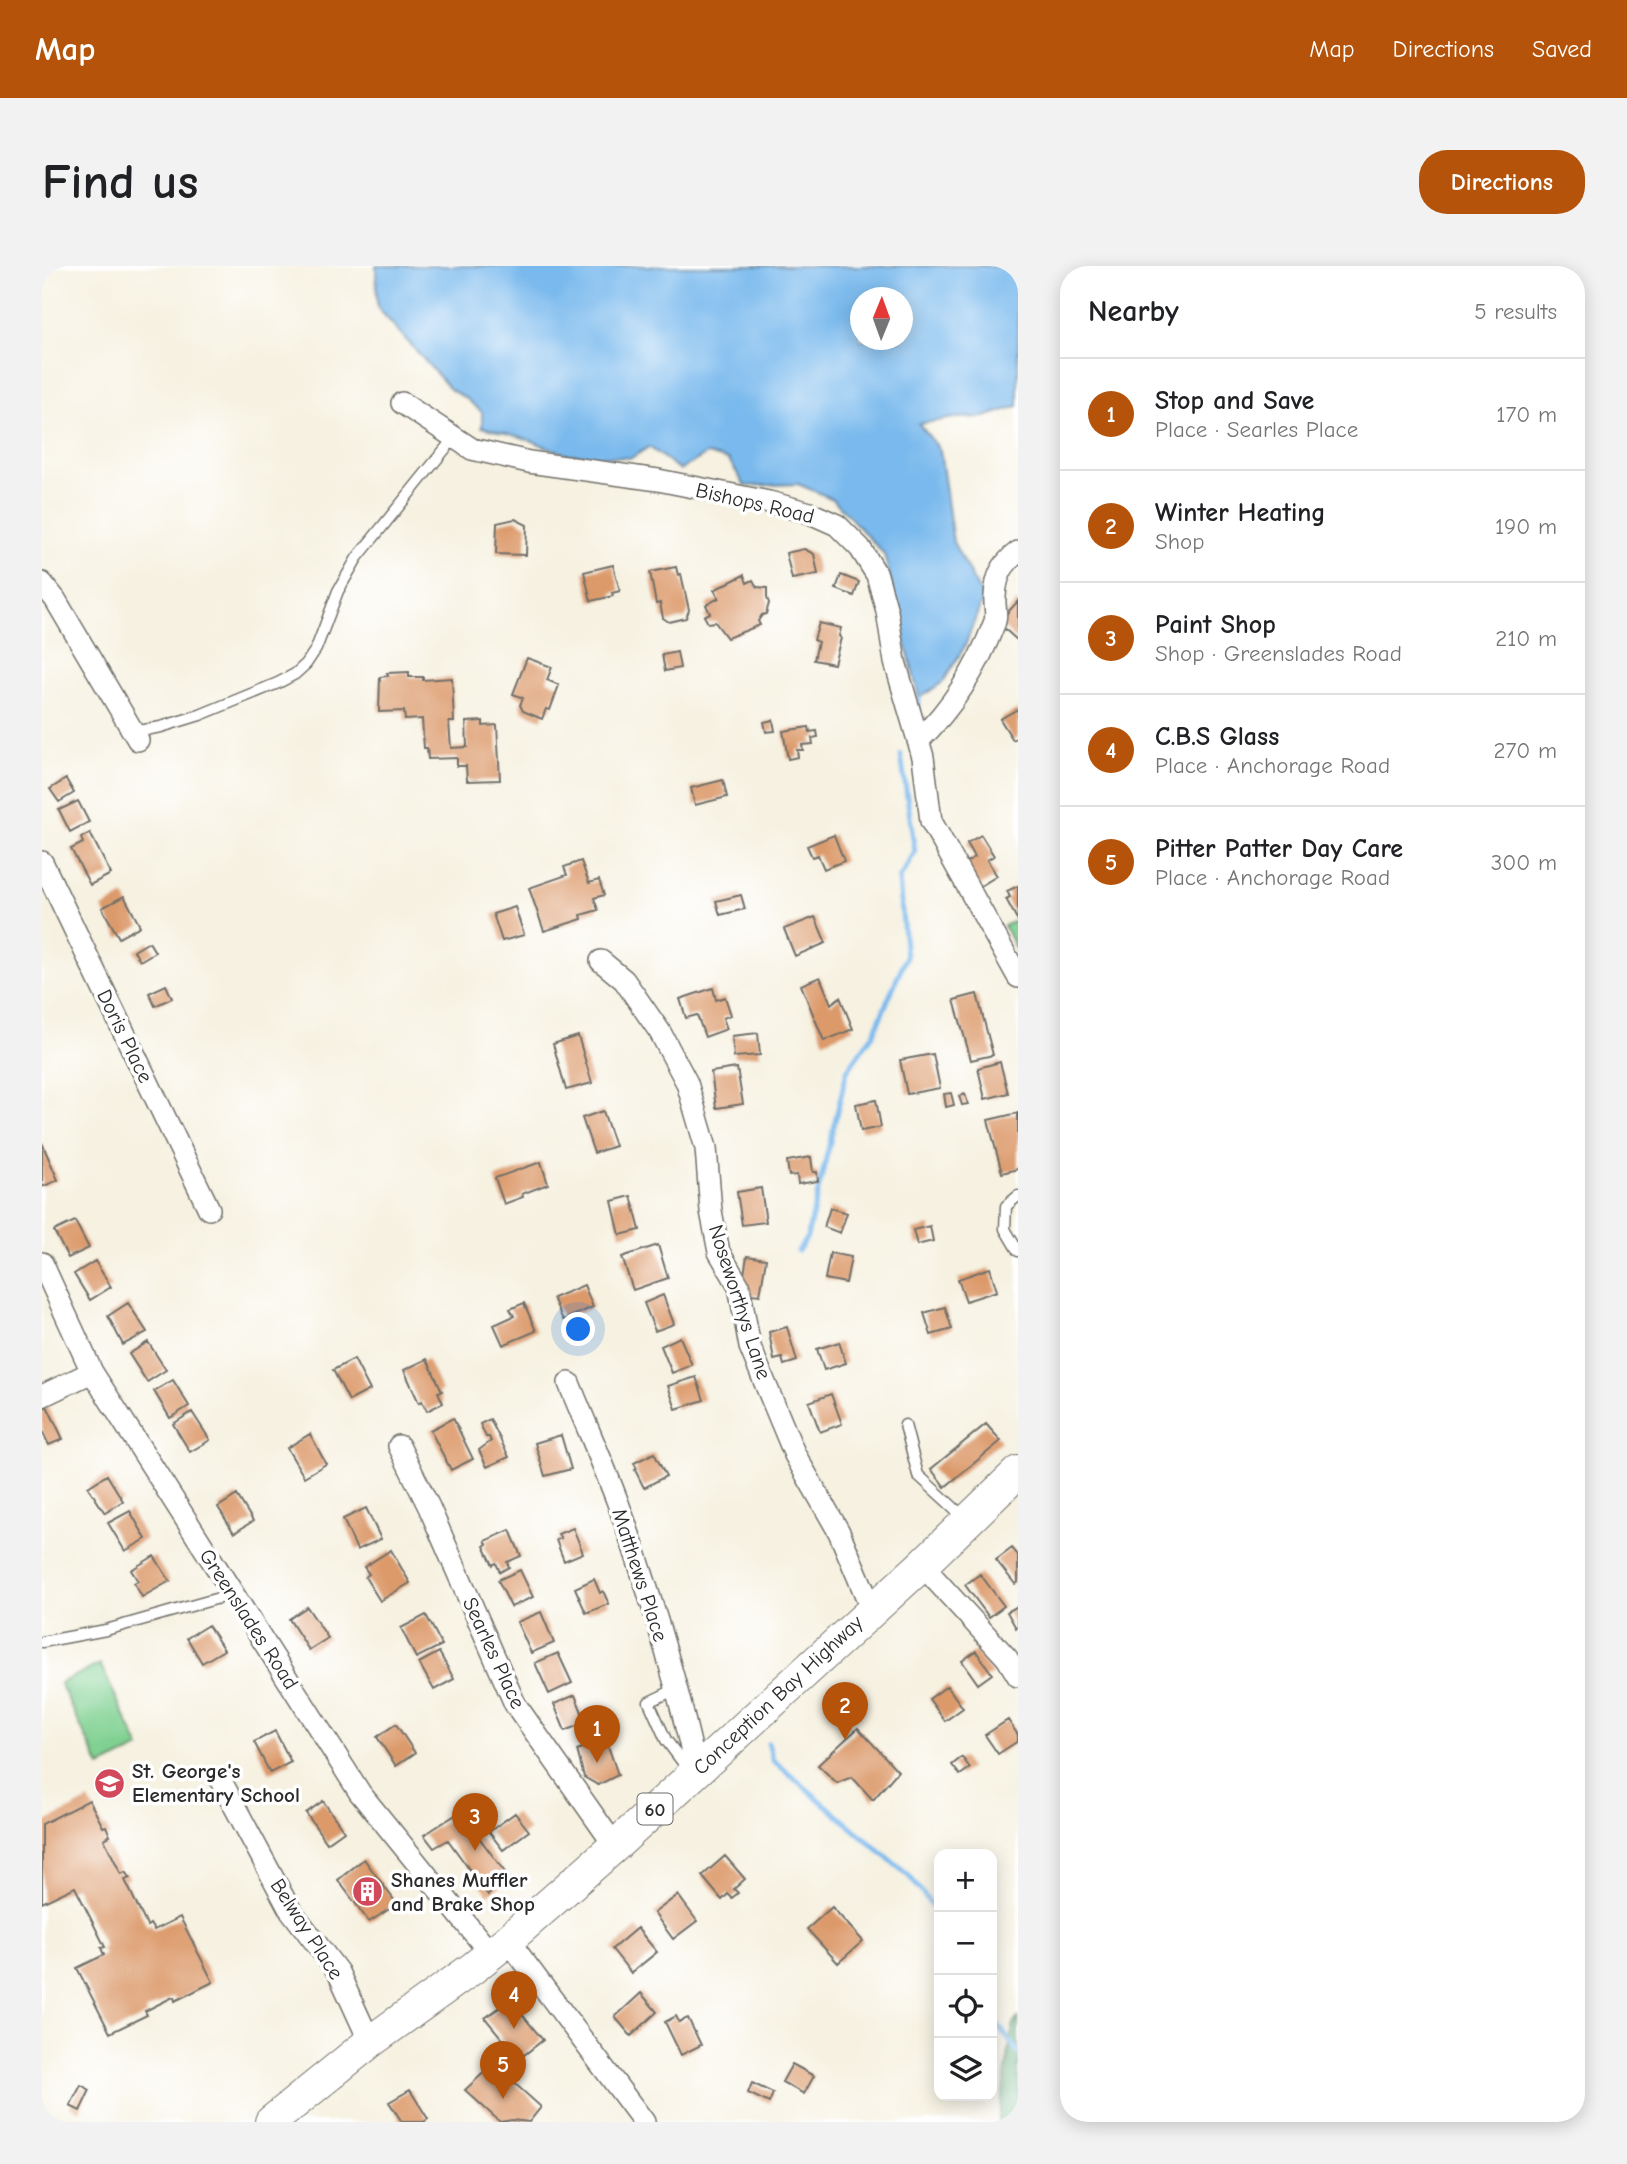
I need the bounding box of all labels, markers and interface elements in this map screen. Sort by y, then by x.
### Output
text: Map [35,30,96,68]
text: Map [1309,35,1355,63]
text: Directions [1393,35,1494,63]
text: Saved [1532,35,1592,63]
button: Directions [1419,150,1585,214]
text: Find us [42,154,198,210]
north arrow [850,287,913,350]
text: Nearby [1088,294,1179,329]
text: 5 results [1474,298,1557,325]
text: Stop and Save [1155,386,1314,416]
text: 1 [1106,401,1116,428]
text: 170 m [1496,401,1557,428]
text: Place · Searles Place [1155,416,1358,443]
street label: Bishops Road [693,478,817,528]
text: Winter Heating [1155,498,1326,528]
text: 2 [1105,513,1117,540]
text: 190 m [1495,513,1557,540]
text: Shop [1155,528,1204,555]
text: Paint Shop [1155,610,1276,640]
text: 3 [1105,625,1117,652]
text: 210 m [1495,625,1557,652]
text: Shop · Greenslades Road [1155,640,1402,667]
text: C.B.S Glass [1155,722,1279,752]
text: 4 [1106,737,1116,764]
text: 270 m [1493,737,1557,764]
text: Place · Anchorage Road [1155,752,1390,779]
text: Pitter Patter Day Care [1155,834,1403,864]
text: 5 [1105,849,1117,876]
text: 300 m [1491,849,1557,876]
text: Place · Anchorage Road [1155,864,1390,891]
street label: Doris Place [92,985,158,1087]
street label: Noseworthys Lane [704,1222,776,1382]
your location [561,1312,595,1346]
street label: Matthews Place [607,1505,673,1645]
street label: Greenslades Road [195,1544,303,1694]
street label: Searles Place [458,1594,530,1712]
street label: Conception Bay Highway [688,1610,868,1780]
pin: 2 [822,1682,868,1740]
pin: 1 [574,1705,620,1763]
place label: St. George's Elementary School [132,1759,300,1807]
school or university icon: St. George's Elementary School [92,1766,126,1800]
pin: 3 [452,1793,498,1851]
road number: 60 [638,1793,672,1824]
map controls [934,1849,997,2101]
button: + [934,1849,997,1912]
place label: Shanes Muffler and Brake Shop [391,1868,535,1916]
street label: Belway Place [266,1874,348,1984]
building icon: Shanes Muffler and Brake Shop [351,1875,385,1909]
button: − [934,1912,997,1975]
pin: 4 [491,1971,537,2029]
button: locate [934,1975,997,2038]
button: layers [934,2038,997,2101]
pin: 5 [480,2041,526,2099]

